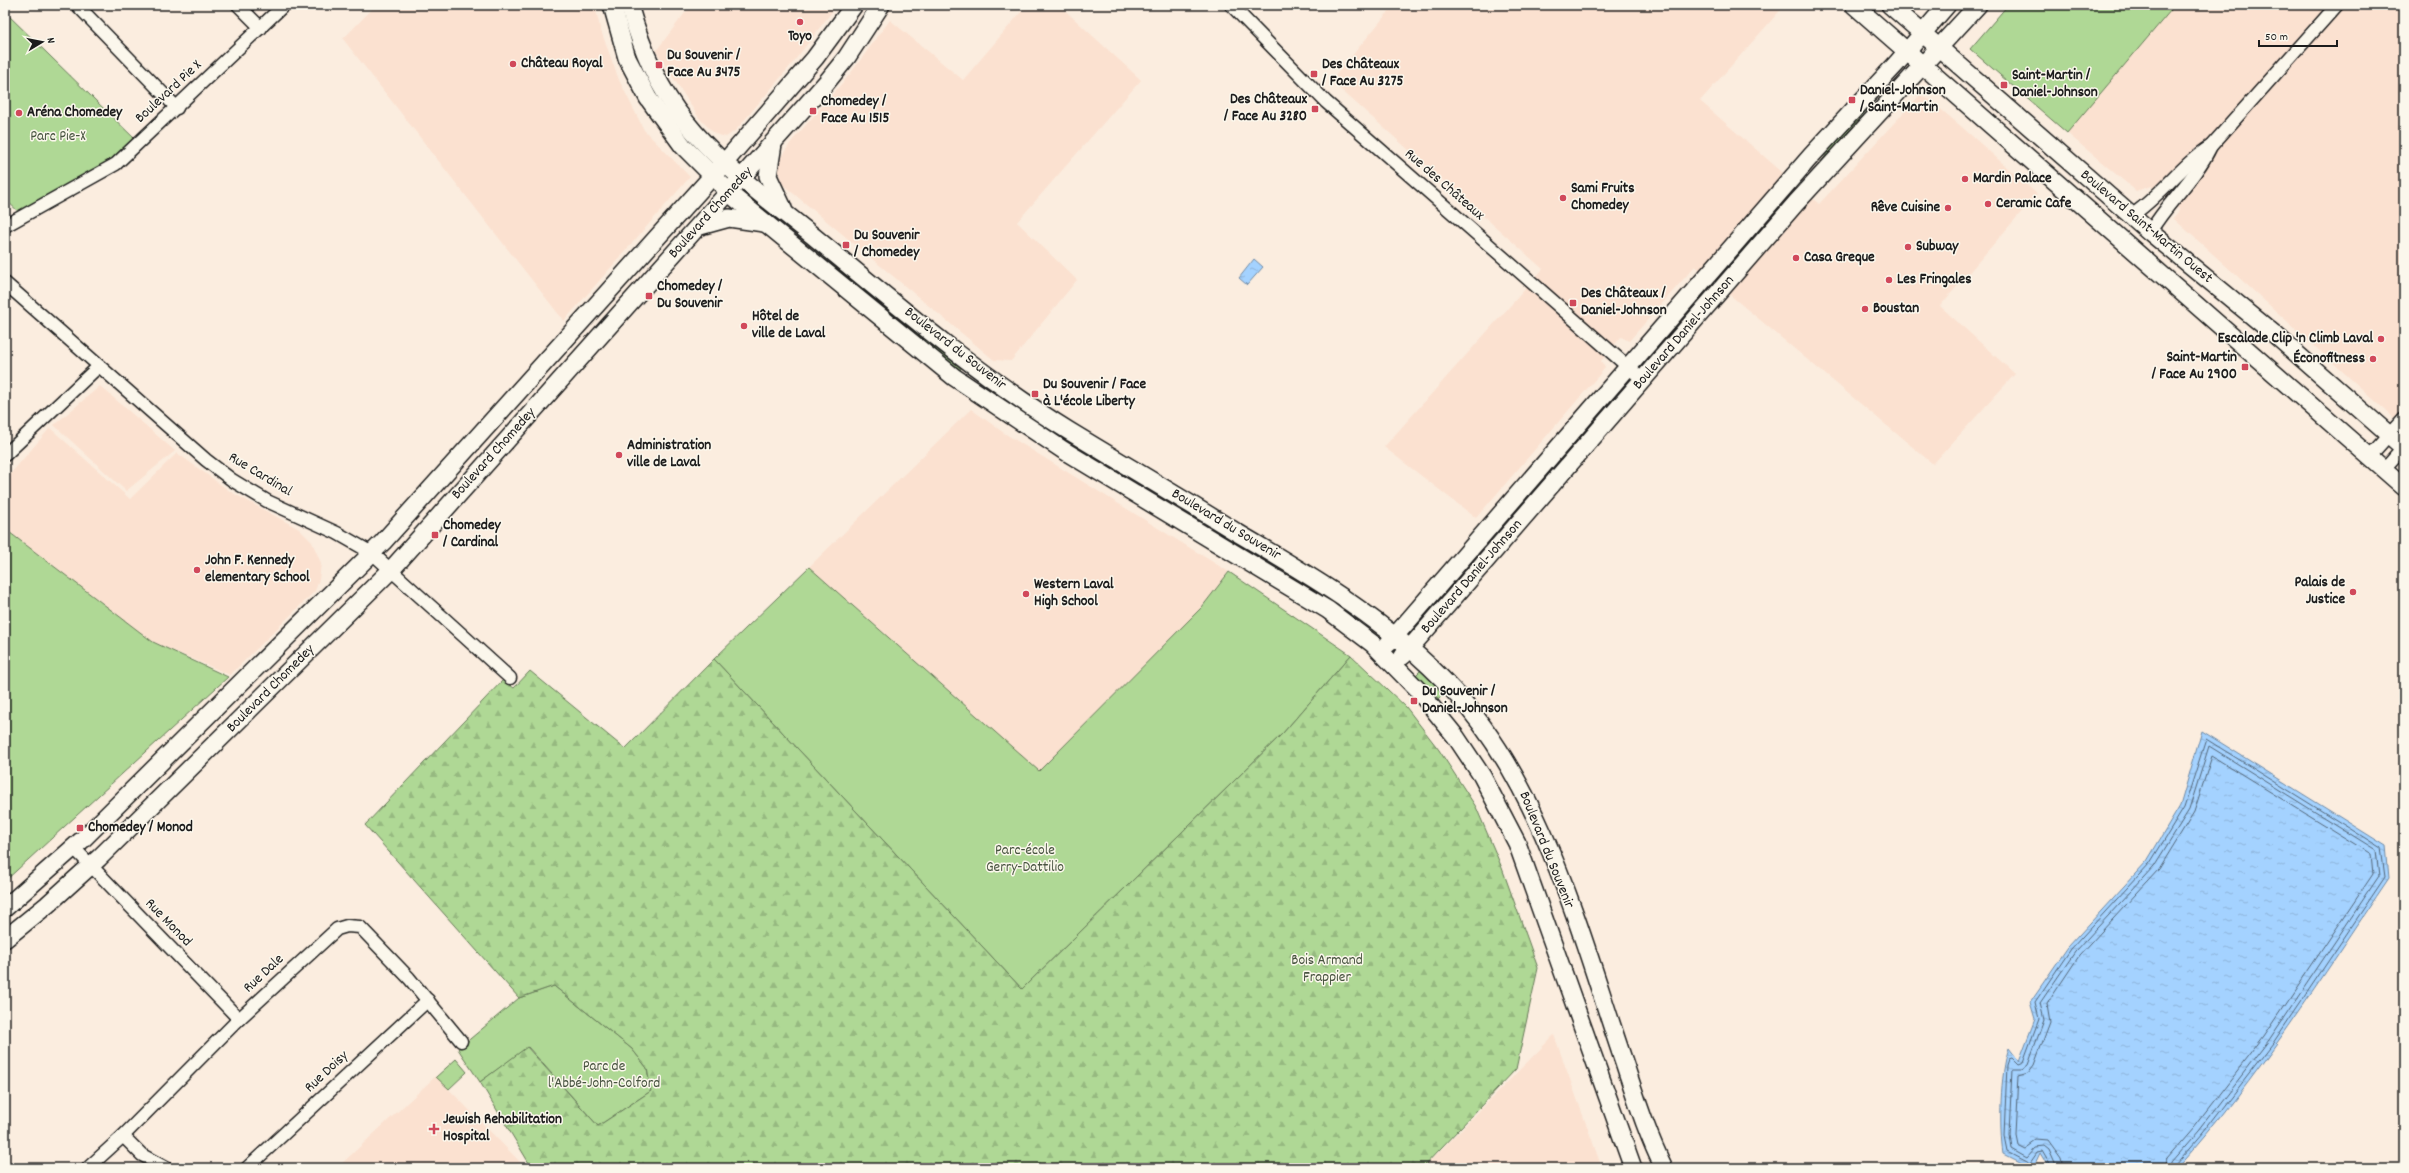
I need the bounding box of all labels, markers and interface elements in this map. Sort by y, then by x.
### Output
marker: Toyo [795,17,805,27]
north arrow [22,22,62,62]
scale bar [2259,22,2337,48]
place label: Toyo [788,26,812,48]
text: 50 m [2265,29,2288,46]
text: N [42,37,58,45]
place label: Du Souvenir / Face Au 3475 [667,45,741,84]
place label: Château Royal [521,53,603,75]
place label: Des Châteaux / Face Au 3275 [1321,54,1404,93]
street label: Boulevard Pie X [131,55,207,129]
marker: Château Royal [508,59,518,69]
marker: Du Souvenir / Face Au 3475 [654,60,664,70]
place label: Saint-Martin / Daniel-Johnson [2012,65,2098,104]
marker: Des Châteaux / Face Au 3275 [1309,69,1319,79]
place label: Daniel-Johnson / Saint-Martin [1859,80,1946,119]
marker: Saint-Martin / Daniel-Johnson [1999,80,2009,90]
place label: Des Châteaux / Face Au 3280 [1223,89,1307,128]
place label: Chomedey / Face Au 1515 [821,91,889,130]
marker: Daniel-Johnson / Saint-Martin [1847,95,1857,105]
place label: Aréna Chomedey [27,102,123,124]
marker: Des Châteaux / Face Au 3280 [1310,104,1320,114]
marker: Chomedey / Face Au 1515 [808,106,818,116]
marker: Aréna Chomedey [14,108,24,118]
park label: Parc Pie-X [30,126,86,148]
street label: Rue des Châteaux [1399,144,1489,226]
street label: Boulevard Chomedey [664,161,759,264]
street label: Boulevard Saint-Martin Ouest [2075,165,2218,289]
place label: Mardin Palace [1973,168,2052,190]
marker: Mardin Palace [1960,174,1970,184]
place label: Sami Fruits Chomedey [1571,178,1634,217]
marker: Sami Fruits Chomedey [1558,193,1568,203]
place label: Ceramic Cafe [1996,193,2072,215]
place label: Rêve Cuisine [1871,197,1940,219]
marker: Ceramic Cafe [1983,199,1993,209]
marker: Rêve Cuisine [1943,203,1953,213]
place label: Du Souvenir / Chomedey [853,225,920,264]
place label: Subway [1916,236,1959,258]
marker: Du Souvenir / Chomedey [841,240,851,250]
marker: Subway [1903,242,1913,252]
place label: Casa Greque [1804,247,1875,269]
marker: Casa Greque [1791,253,1801,263]
place label: Les Fringales [1897,269,1972,291]
street label: Boulevard Daniel-Johnson [1628,271,1740,395]
marker: Les Fringales [1884,275,1894,285]
place label: Chomedey / Du Souvenir [657,276,723,315]
place label: Des Châteaux / Daniel-Johnson [1581,283,1667,322]
marker: Chomedey / Du Souvenir [644,291,654,301]
marker: Des Châteaux / Daniel-Johnson [1568,298,1578,308]
place label: Boustan [1873,298,1919,320]
street label: Boulevard du Souvenir [899,302,1011,396]
marker: Boustan [1860,304,1870,314]
place label: Hôtel de ville de Laval [752,306,826,345]
marker: Hôtel de ville de Laval [739,321,749,331]
place label: Escalade Clip 'n Climb Laval [2218,328,2373,350]
marker: Escalade Clip 'n Climb Laval [2376,334,2386,344]
place label: Saint-Martin / Face Au 2900 [2151,347,2237,386]
place label: Éconofitness [2293,348,2365,370]
marker: Éconofitness [2368,354,2378,364]
marker: Saint-Martin / Face Au 2900 [2240,362,2250,372]
place label: Du Souvenir / Face à L'école Liberty [1043,374,1146,413]
marker: Du Souvenir / Face à L'école Liberty [1030,389,1040,399]
street label: Boulevard Chomedey [447,402,542,505]
place label: Administration ville de Laval [627,435,711,474]
street label: Rue Cardinal [224,447,297,503]
marker: Administration ville de Laval [614,450,624,460]
street label: Boulevard du Souvenir [1167,484,1285,567]
place label: Chomedey / Cardinal [442,515,501,554]
street label: Boulevard Daniel-Johnson [1416,515,1528,639]
marker: Chomedey / Cardinal [430,530,440,540]
place label: John F. Kennedy elementary School [205,550,310,589]
marker: John F. Kennedy elementary School [192,565,202,575]
place label: Palais de Justice [2294,572,2345,611]
place label: Western Laval High School [1034,574,1114,613]
marker: Palais de Justice [2348,587,2358,597]
marker: Western Laval High School [1021,589,1031,599]
street label: Boulevard Chomedey [222,639,321,738]
place label: Du Souvenir / Daniel-Johnson [1422,681,1508,720]
marker: Du Souvenir / Daniel-Johnson [1409,696,1419,706]
street label: Boulevard du Souvenir [1512,788,1580,912]
place label: Chomedey / Monod [88,817,193,839]
marker: Chomedey / Monod [75,823,85,833]
park label: Parc-école Gerry-Dattilio [986,840,1064,879]
street label: Rue Monod [139,894,197,952]
street label: Rue Dale [239,949,290,999]
park label: Bois Armand Frappier [1291,950,1363,989]
street label: Rue Doisy [300,1045,355,1098]
park label: Parc de l'Abbé-John-Colford [548,1056,660,1095]
place label: Jewish Rehabilitation Hospital [443,1109,562,1148]
marker: Jewish Rehabilitation Hospital [428,1123,440,1135]

